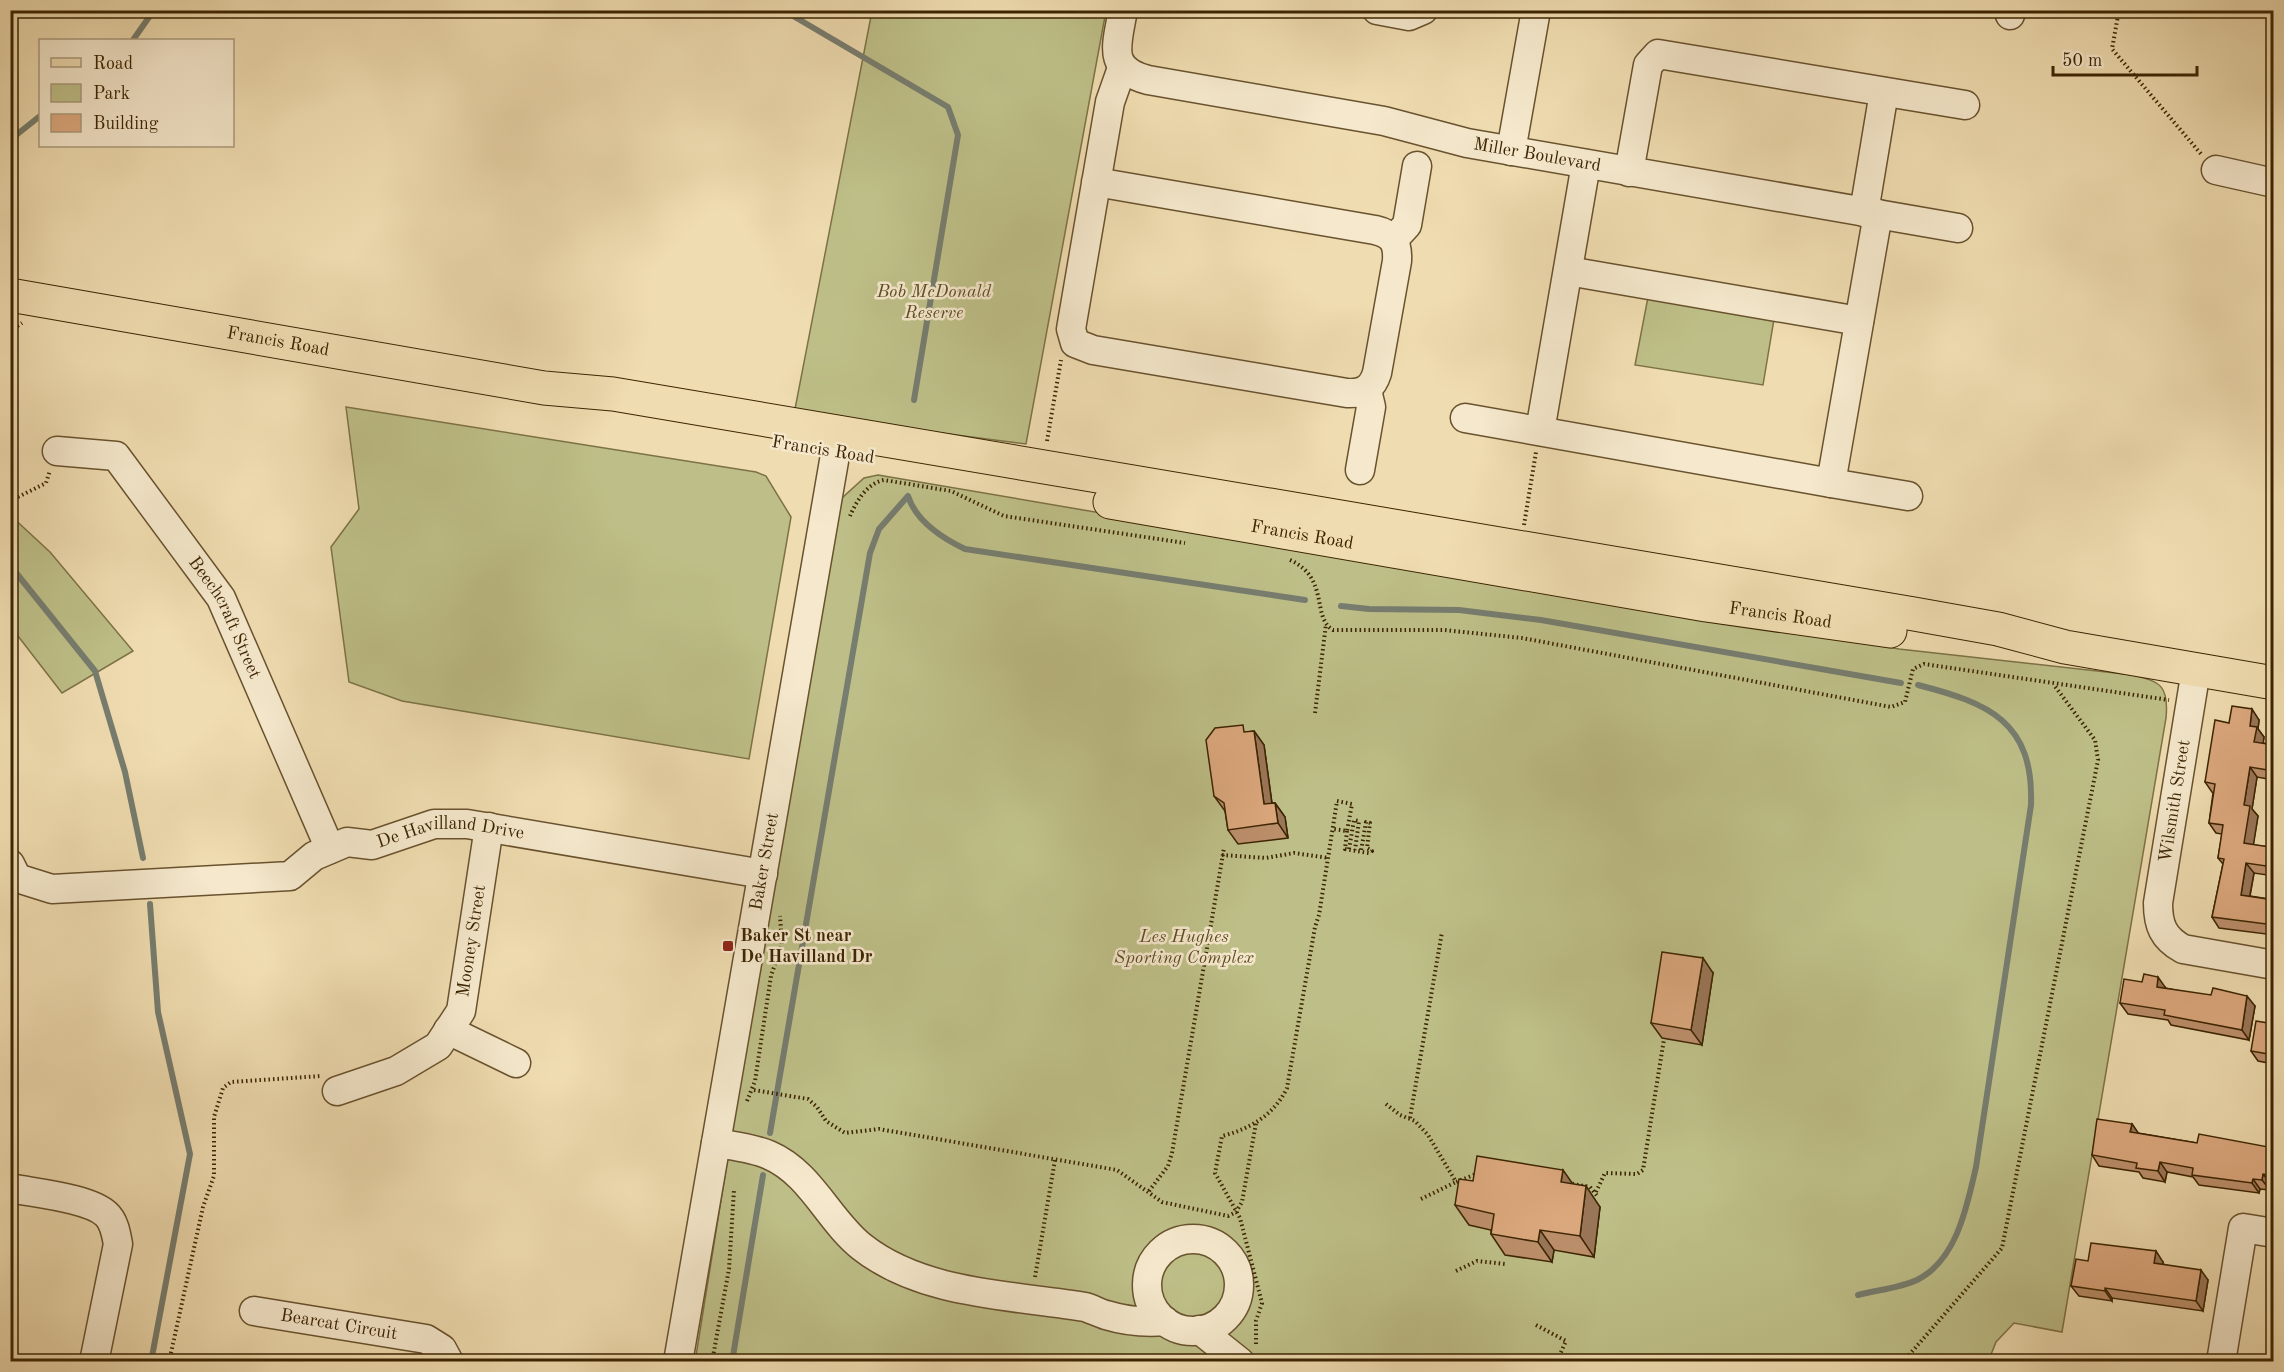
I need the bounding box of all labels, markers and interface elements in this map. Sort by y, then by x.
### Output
legend [39,39,234,147]
scale bar [2053,39,2197,77]
text: 50 m [2062,52,2102,70]
text: Road [93,55,133,73]
text: Park [93,85,130,103]
text: Building [93,115,159,133]
street label: Miller Boulevard [1472,135,1603,175]
park label: Bob McDonald Reserve [876,283,992,322]
street label: Francis Road [225,324,331,359]
street label: Francis Road [770,433,876,467]
street label: Francis Road [1249,517,1355,553]
street label: Beechcraft Street [185,553,264,681]
street label: Francis Road [1728,599,1833,632]
street label: Wilsmith Street [2156,738,2194,864]
street label: Baker Street [747,811,782,912]
street label: De Havilland Drive [375,815,525,852]
street label: Mooney Street [454,883,489,998]
place label: Baker St near De Havilland Dr [740,927,873,966]
park label: Les Hughes Sporting Complex [1114,928,1254,967]
marker: Baker St near De Havilland Dr [721,939,735,953]
street label: Bearcat Circuit [279,1306,399,1343]

